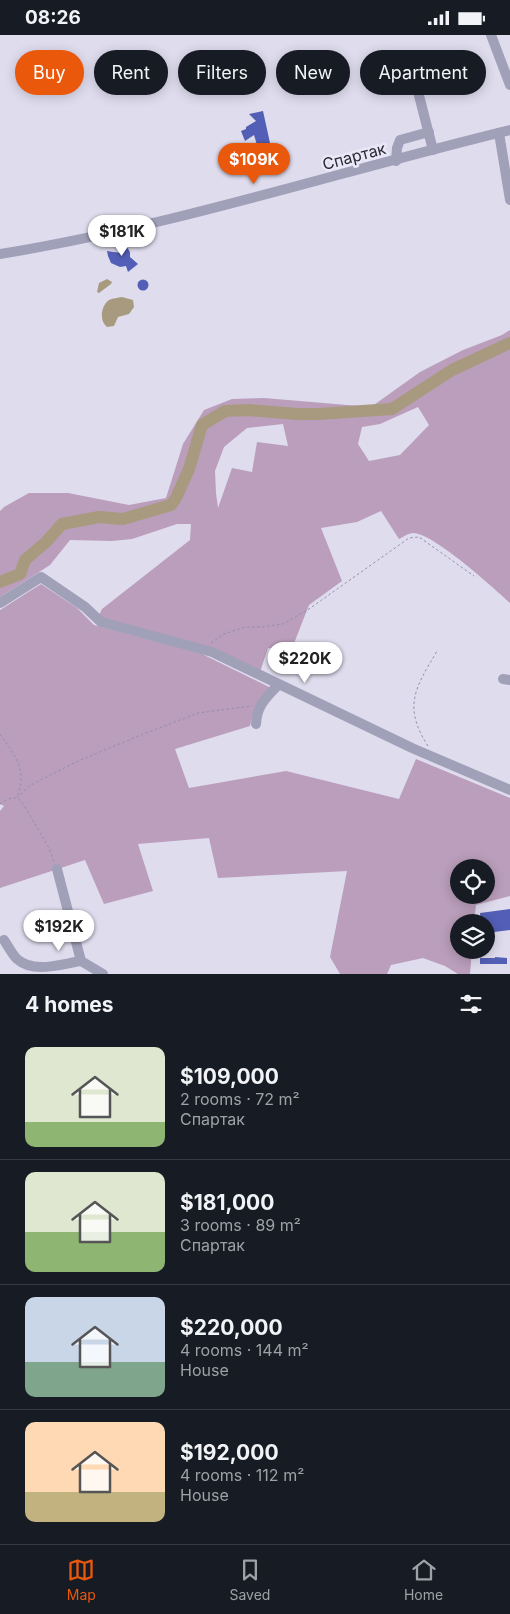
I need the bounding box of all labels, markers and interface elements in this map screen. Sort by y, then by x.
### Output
text: 08:26 [25,6,81,29]
chip: Buy [15,50,84,95]
chip: Rent [94,50,168,95]
chip: Filters [178,50,266,95]
chip: New [276,50,350,95]
chip: Apartment [360,50,486,95]
street label: Спартак [320,138,388,174]
pin: $109K [219,143,289,185]
text: $109K [229,149,279,169]
pin: $181K [87,215,157,257]
text: $181K [99,221,145,241]
pin: $220K [270,641,340,684]
text: $220K [279,648,331,668]
map controls [450,859,495,959]
button: locate [450,859,495,904]
pin: $192K [24,909,94,952]
button: layers [450,914,495,959]
text: $192K [34,916,84,936]
icon: filters [457,990,485,1018]
text: 4 homes [25,992,114,1017]
text: $109,000 [180,1064,279,1089]
icon: home [65,1067,125,1127]
text: 2 rooms · 72 m² [180,1089,300,1109]
text: Спартак [180,1109,245,1129]
text: $181,000 [180,1190,274,1215]
icon: home [65,1192,125,1252]
text: 3 rooms · 89 m² [180,1215,301,1235]
text: Спартак [180,1235,245,1255]
text: $220,000 [180,1315,283,1340]
icon: home [65,1317,125,1377]
text: 4 rooms · 144 m² [180,1340,309,1360]
text: House [180,1360,229,1380]
text: $192,000 [180,1440,279,1465]
icon: home [65,1442,125,1502]
text: 4 rooms · 112 m² [180,1465,304,1485]
text: House [180,1485,229,1505]
tab: Map [67,1556,96,1603]
tab: Saved [229,1556,270,1603]
tab: Home [404,1556,443,1603]

